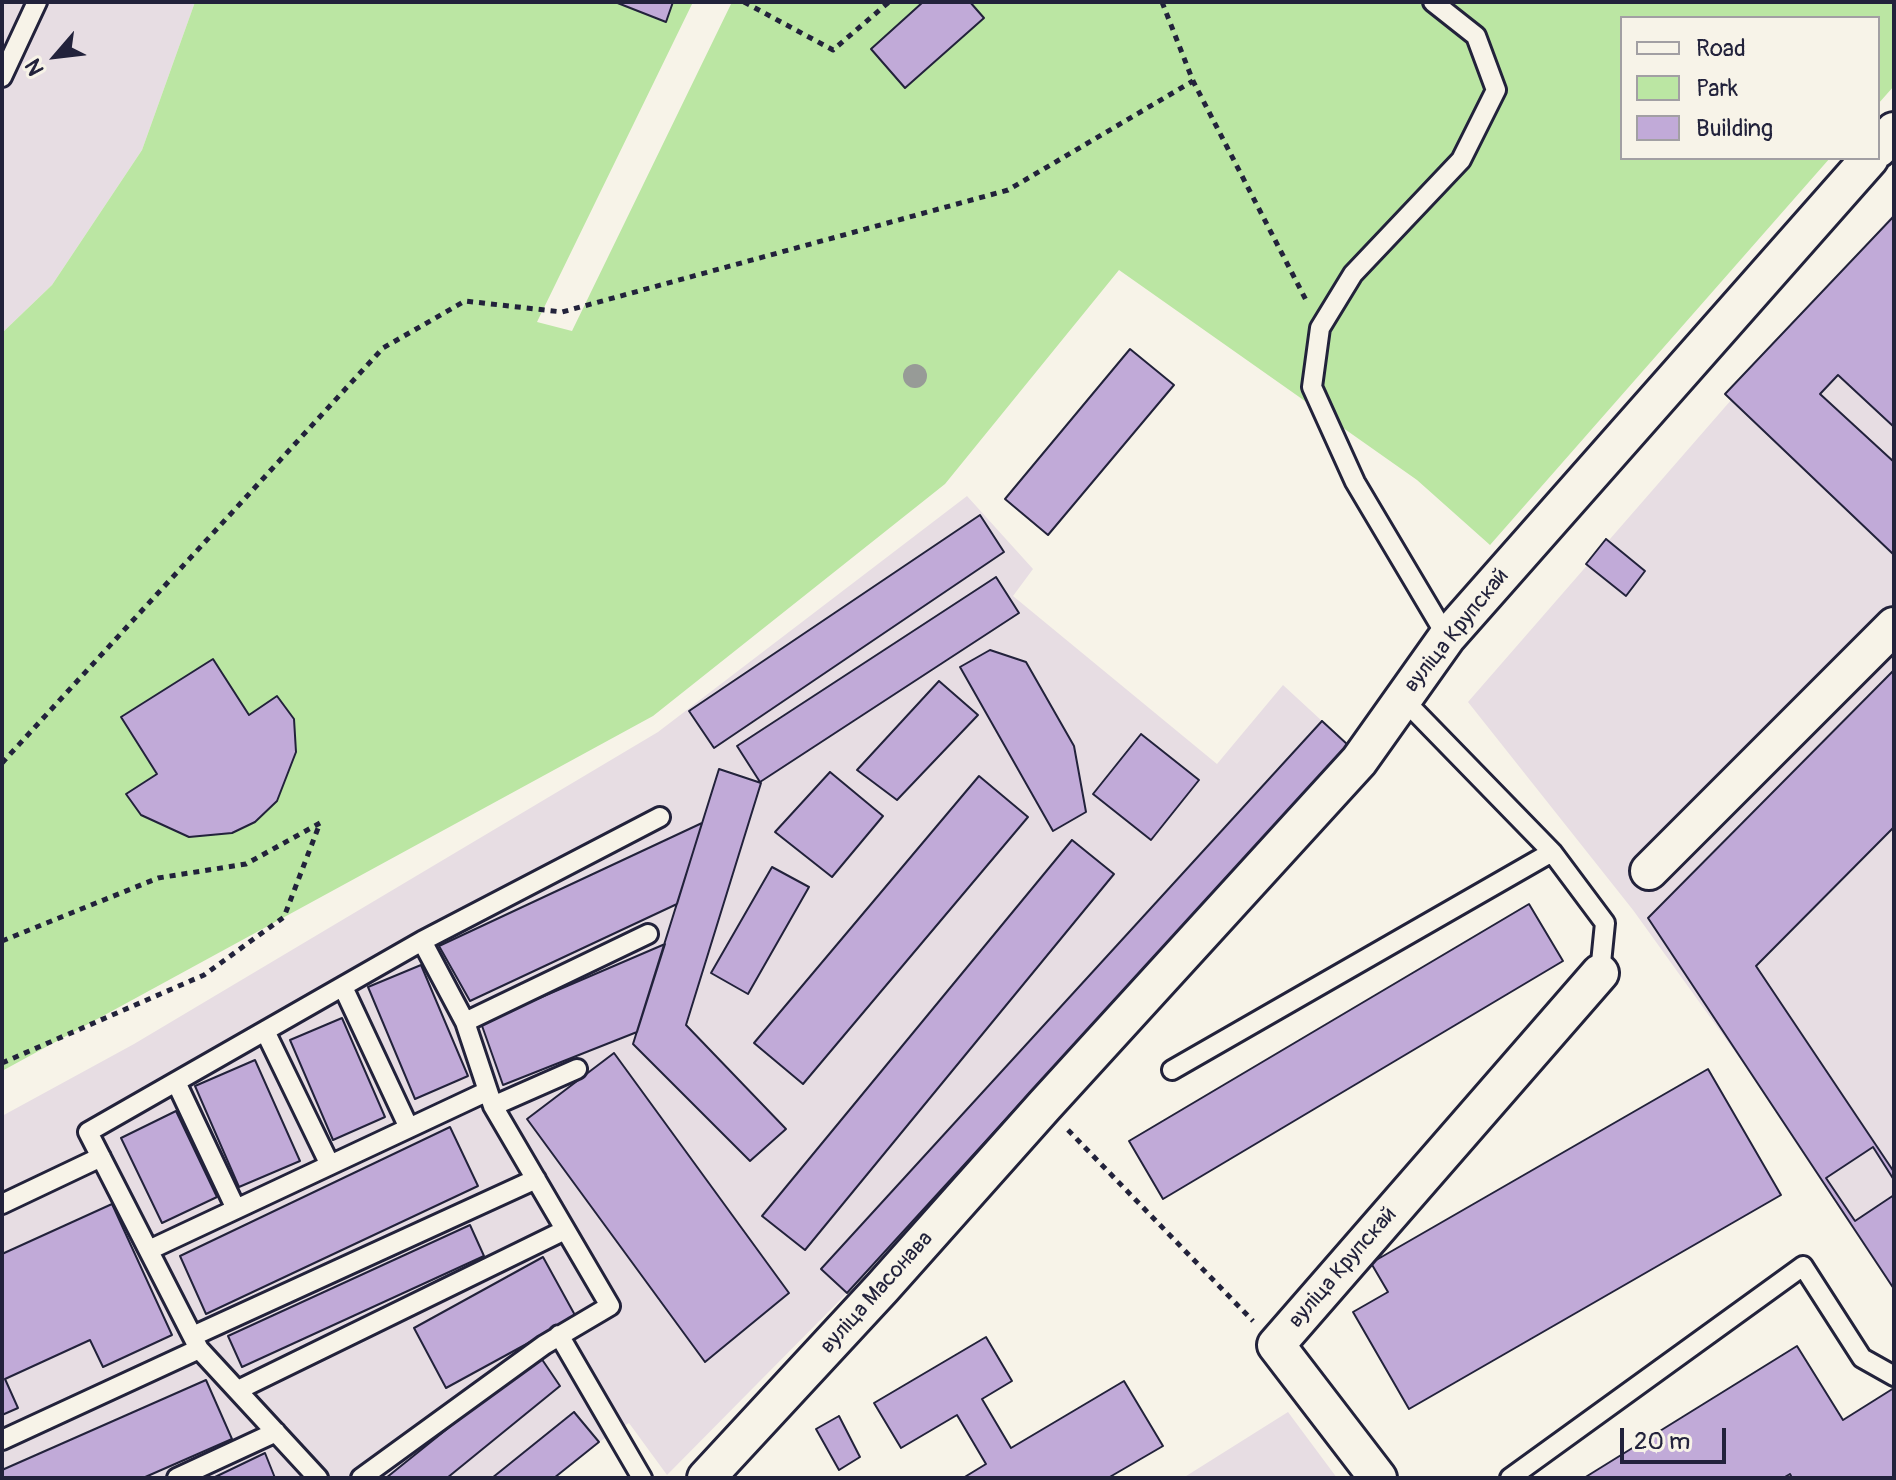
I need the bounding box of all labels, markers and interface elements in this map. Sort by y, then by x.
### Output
north arrow [16,16,96,96]
legend [1620,16,1880,160]
text: Road [1696,34,1746,63]
text: N [19,54,51,80]
text: Park [1696,74,1738,103]
text: Building [1696,114,1773,143]
street label: вуліца Крупскай [1399,564,1515,698]
street label: вуліца Крупскай [1283,1202,1403,1334]
street label: вуліца Масонава [815,1226,939,1360]
scale bar [1624,1412,1730,1462]
text: 20 m [1634,1427,1690,1456]

